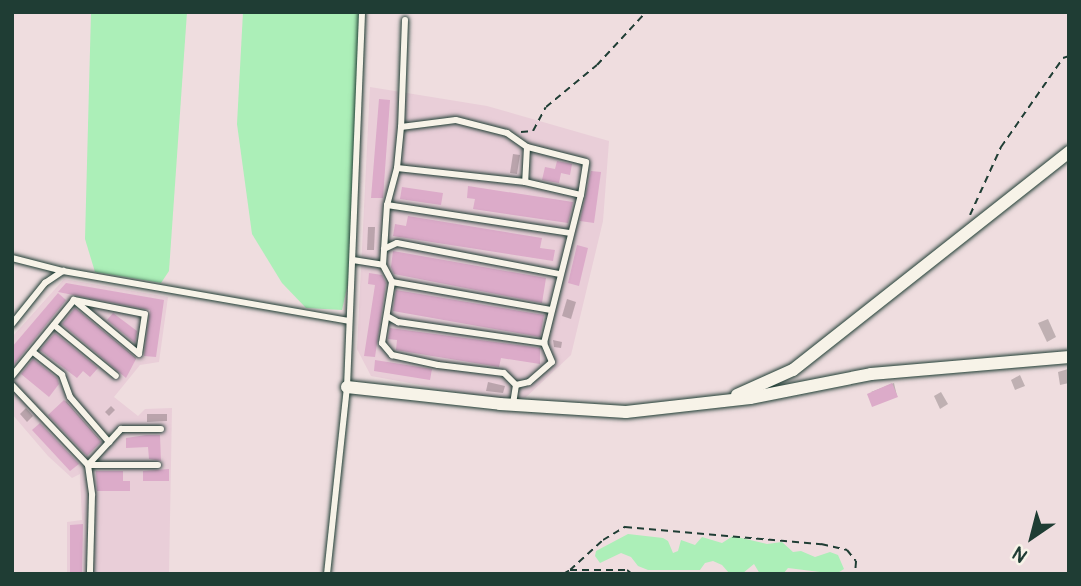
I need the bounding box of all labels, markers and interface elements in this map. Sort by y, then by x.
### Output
north arrow [997,502,1067,572]
text: N [1008,541,1032,568]

